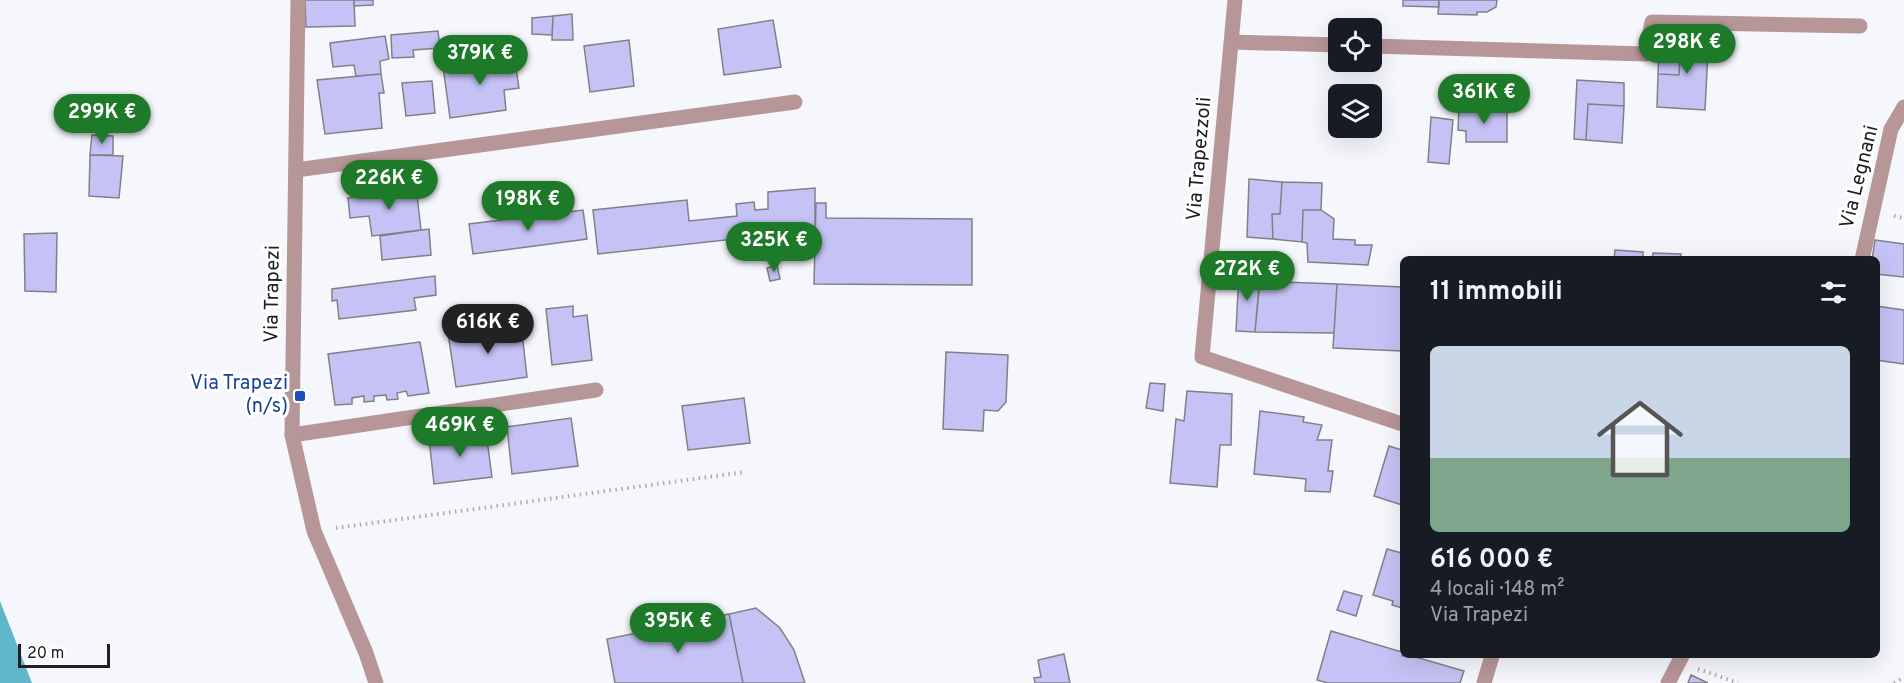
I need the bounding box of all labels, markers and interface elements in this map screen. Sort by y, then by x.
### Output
map controls [1328,18,1382,138]
button: locate [1328,18,1382,72]
pin: 298K € [1638,24,1736,75]
text: 298K € [1653,30,1721,56]
pin: 379K € [431,35,529,86]
text: 379K € [447,41,513,67]
pin: 361K € [1435,74,1533,125]
text: 361K € [1452,80,1516,106]
button: layers [1328,84,1382,138]
pin: 299K € [53,94,151,145]
street label: Via Trapezzoli [1182,96,1218,222]
text: 299K € [68,100,136,126]
street label: Via Legnani [1835,123,1885,231]
pin: 226K € [340,160,438,211]
text: 226K € [355,166,423,192]
pin: 198K € [479,181,577,232]
text: 198K € [496,187,560,213]
pin: 325K € [725,222,823,273]
text: 325K € [740,228,808,254]
street label: Via Trapezi [259,245,287,343]
pin: 272K € [1198,251,1296,302]
text: 272K € [1214,257,1280,283]
text: 11 immobili [1430,276,1563,309]
icon: filters [1817,276,1850,309]
pin: 616K € [439,304,537,355]
text: 616K € [456,310,520,336]
place label: Via Trapezi (n/s) [190,371,288,420]
icon: home [1586,385,1694,493]
marker: Via Trapezi (n/s) [293,389,307,403]
pin: 469K € [411,407,509,458]
text: 469K € [425,413,495,439]
text: 616 000 € [1430,544,1553,577]
text: 4 locali · 148 m² [1430,577,1564,603]
pin: 395K € [629,603,727,654]
text: Via Trapezi [1430,603,1528,629]
text: 395K € [644,609,712,635]
scale bar [18,641,110,668]
text: 20 m [27,644,64,664]

